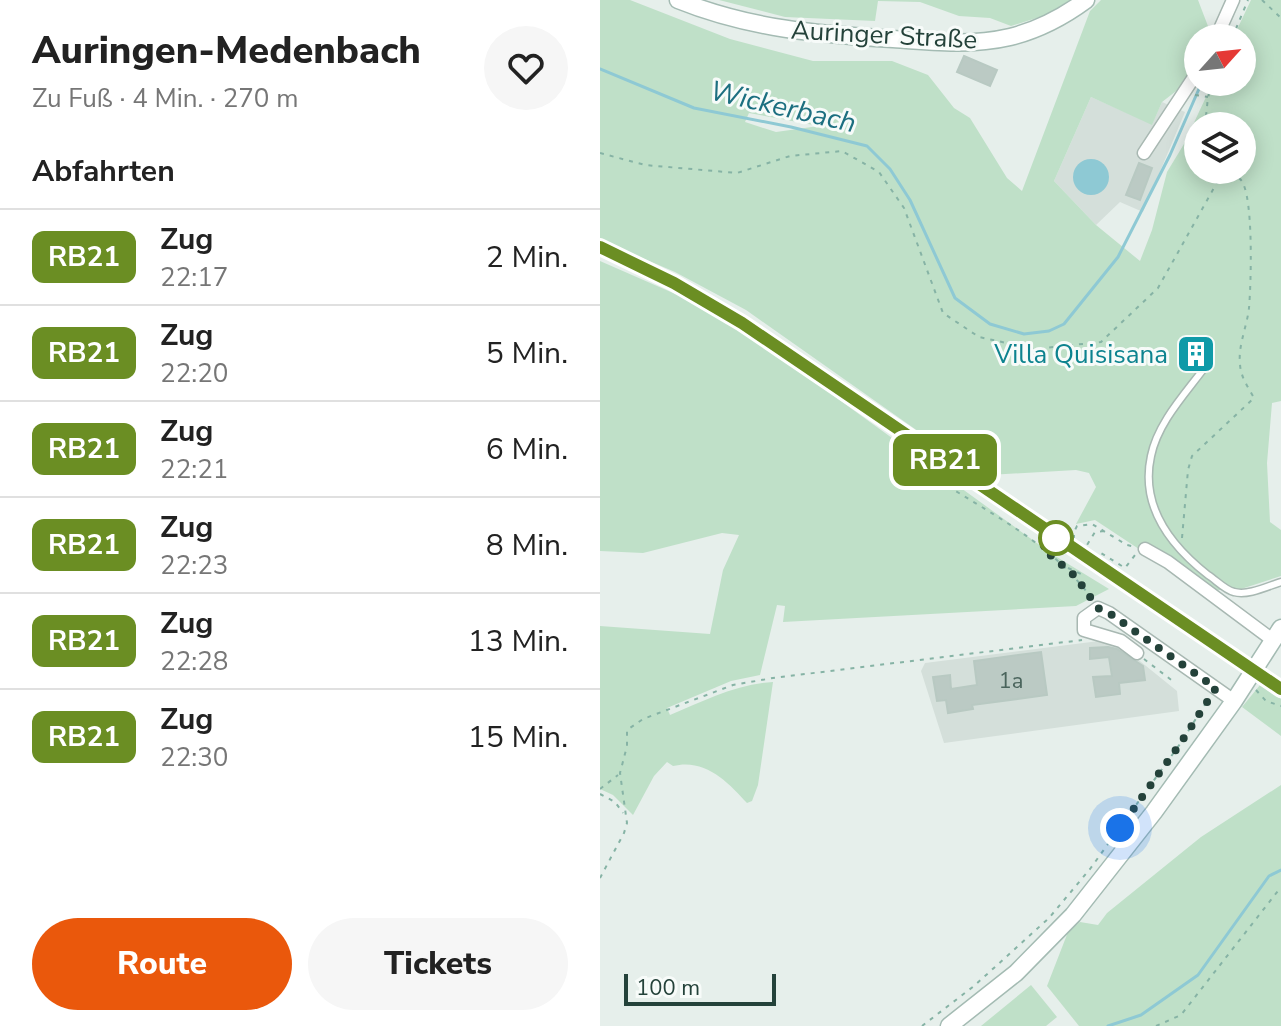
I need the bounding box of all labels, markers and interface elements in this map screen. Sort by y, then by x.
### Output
street label: Auringer Straße [790,13,978,57]
north arrow [1184,24,1256,96]
map controls [1184,24,1256,184]
text: Auringen-Medenbach [32,25,421,76]
button: heart [484,26,568,110]
water label: Wickerbach [706,72,860,142]
text: Zu Fuß · 4 Min. · 270 m [32,81,298,116]
button: layers [1184,112,1256,184]
text: Abfahrten [32,151,175,192]
text: Zug [160,219,213,260]
text: 2 Min. [486,237,568,278]
text: RB21 [48,238,120,276]
text: 22:17 [160,260,228,295]
text: Zug [160,315,213,356]
text: 5 Min. [486,333,568,374]
building icon: Villa Quisisana [1175,333,1217,375]
text: RB21 [48,334,120,372]
place label: Villa Quisisana [993,337,1168,372]
text: 22:20 [160,356,228,391]
text: Zug [160,411,213,452]
text: 6 Min. [486,429,568,470]
text: RB21 [48,430,120,468]
line badge: RB21 [889,434,1001,486]
text: RB21 [909,441,981,479]
text: 22:21 [160,452,228,487]
text: Zug [160,507,213,548]
unlabelled marker [1039,521,1073,555]
text: 8 Min. [486,525,568,566]
text: RB21 [48,526,120,564]
text: 22:23 [160,548,228,583]
text: Zug [160,603,213,644]
text: 13 Min. [468,621,568,662]
text: RB21 [48,622,120,660]
text: 22:28 [160,644,228,679]
house number: 1a [999,666,1023,696]
text: Zug [160,699,213,740]
text: 15 Min. [468,717,568,758]
text: RB21 [48,718,120,756]
text: 22:30 [160,740,228,775]
your location [1100,808,1140,848]
button: Route [32,918,292,1010]
button: Tickets [308,918,568,1010]
scale bar [624,970,776,1006]
text: 100 m [636,973,700,1003]

